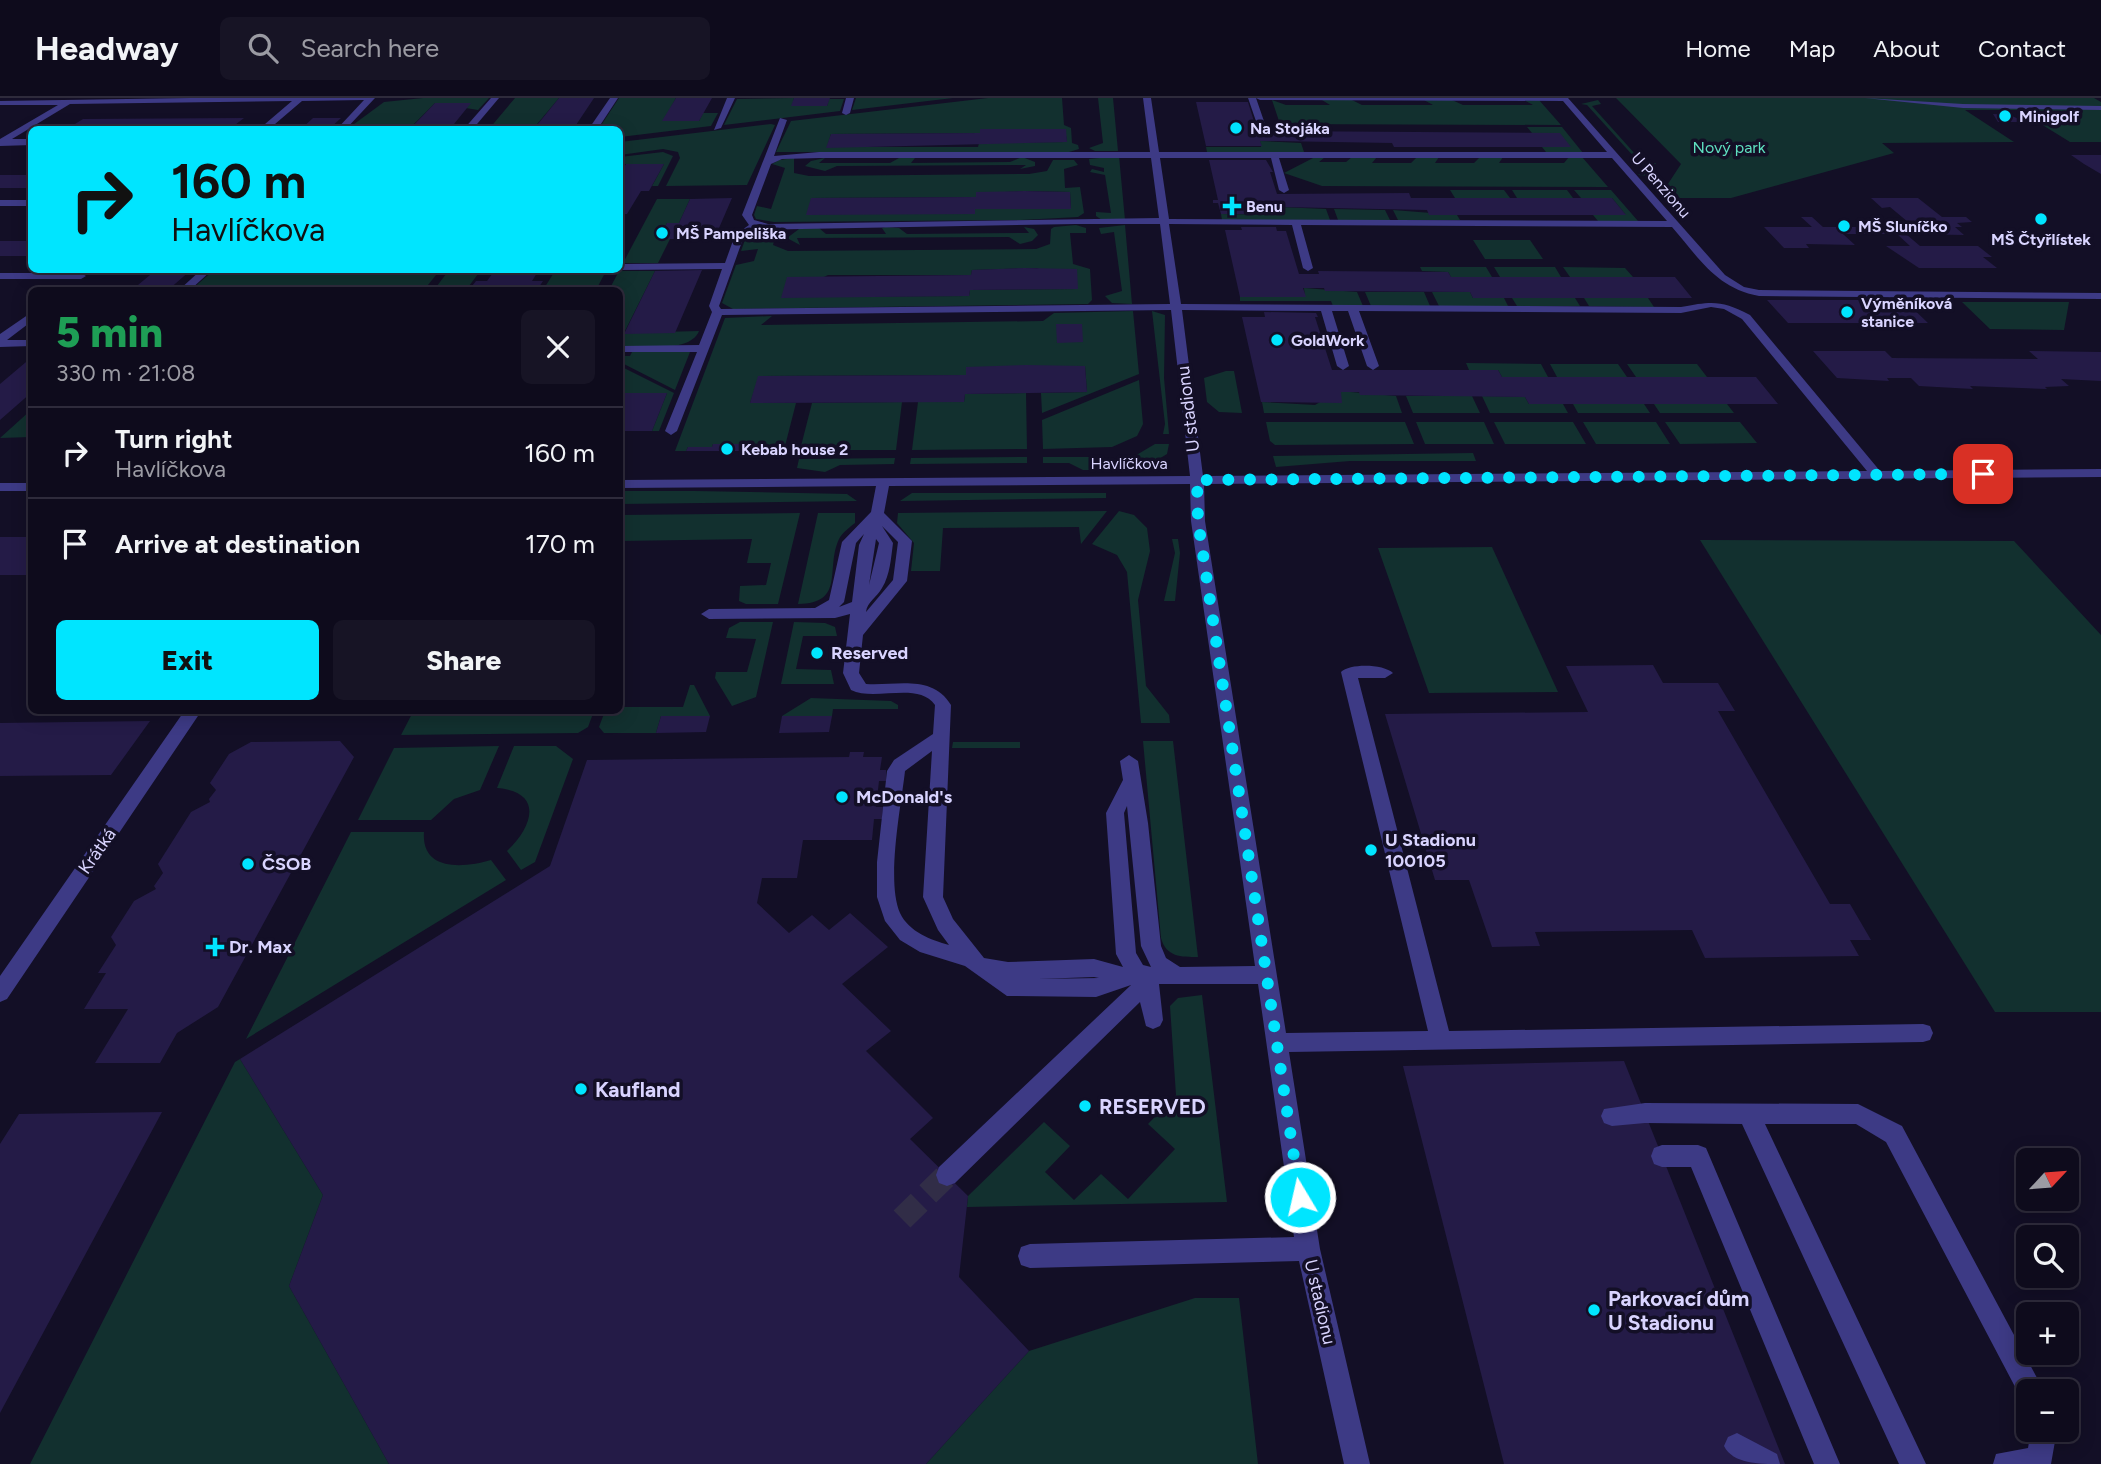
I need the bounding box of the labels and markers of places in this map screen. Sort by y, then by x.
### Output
place label: Minigolf [2019,107,2080,126]
marker: Minigolf [1997,108,2013,124]
place label: Na Stojáka [1250,119,1330,138]
marker: Na Stojáka [1228,120,1244,136]
place label: Benu [1246,197,1283,216]
marker: Benu [1224,198,1240,214]
marker: MŠ Čtyřlístek [2033,211,2049,227]
place label: MŠ Sluníčko [1858,217,1947,236]
marker: MŠ Sluníčko [1836,218,1852,234]
place label: MŠ Pampeliška [676,224,786,243]
marker: MŠ Pampeliška [654,225,670,241]
place label: MŠ Čtyřlístek [1991,230,2091,249]
place label: Výměníková stanice [1861,294,1952,331]
marker: Výměníková stanice [1839,304,1855,320]
place label: GoldWork [1291,331,1365,350]
marker: GoldWork [1269,332,1285,348]
place label: Kebab house 2 [741,440,848,459]
marker: Kebab house 2 [719,441,735,457]
pin [1953,444,2013,504]
place label: Reserved [831,642,908,664]
marker: Reserved [809,645,825,661]
place label: McDonald's [856,786,953,808]
marker: McDonald's [834,789,850,805]
place label: U Stadionu 100105 [1385,829,1476,872]
marker: U Stadionu 100105 [1363,842,1379,858]
place label: ČSOB [262,853,311,875]
marker: ČSOB [240,856,256,872]
place label: Dr. Max [229,936,292,958]
marker: Dr. Max [207,939,223,955]
place label: Kaufland [595,1077,681,1102]
marker: Kaufland [573,1081,589,1097]
place label: RESERVED [1099,1094,1206,1119]
marker: RESERVED [1077,1098,1093,1114]
place label: Parkovací dům U Stadionu [1608,1286,1749,1335]
marker: Parkovací dům U Stadionu [1586,1302,1602,1318]

